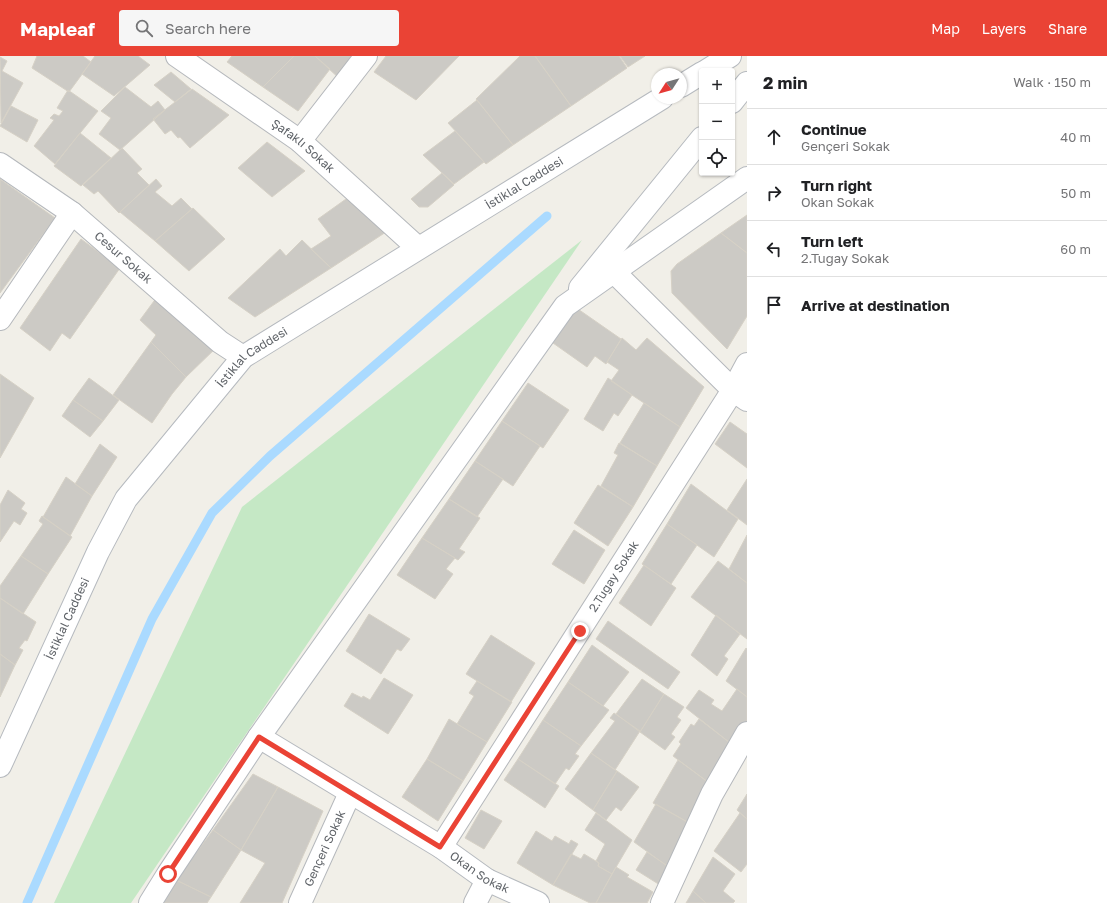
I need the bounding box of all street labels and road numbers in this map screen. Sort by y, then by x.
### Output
street label: Şafaklı Sokak [269,116,338,176]
street label: İstiklal Caddesi [482,153,566,212]
street label: Cesur Sokak [92,228,156,287]
street label: İstiklal Caddesi [213,323,290,391]
street label: 2.Tugay Sokak [585,538,642,615]
street label: İstiklal Caddesi [42,575,92,662]
street label: Gençeri Sokak [300,807,348,889]
street label: Okan Sokak [447,848,512,896]

